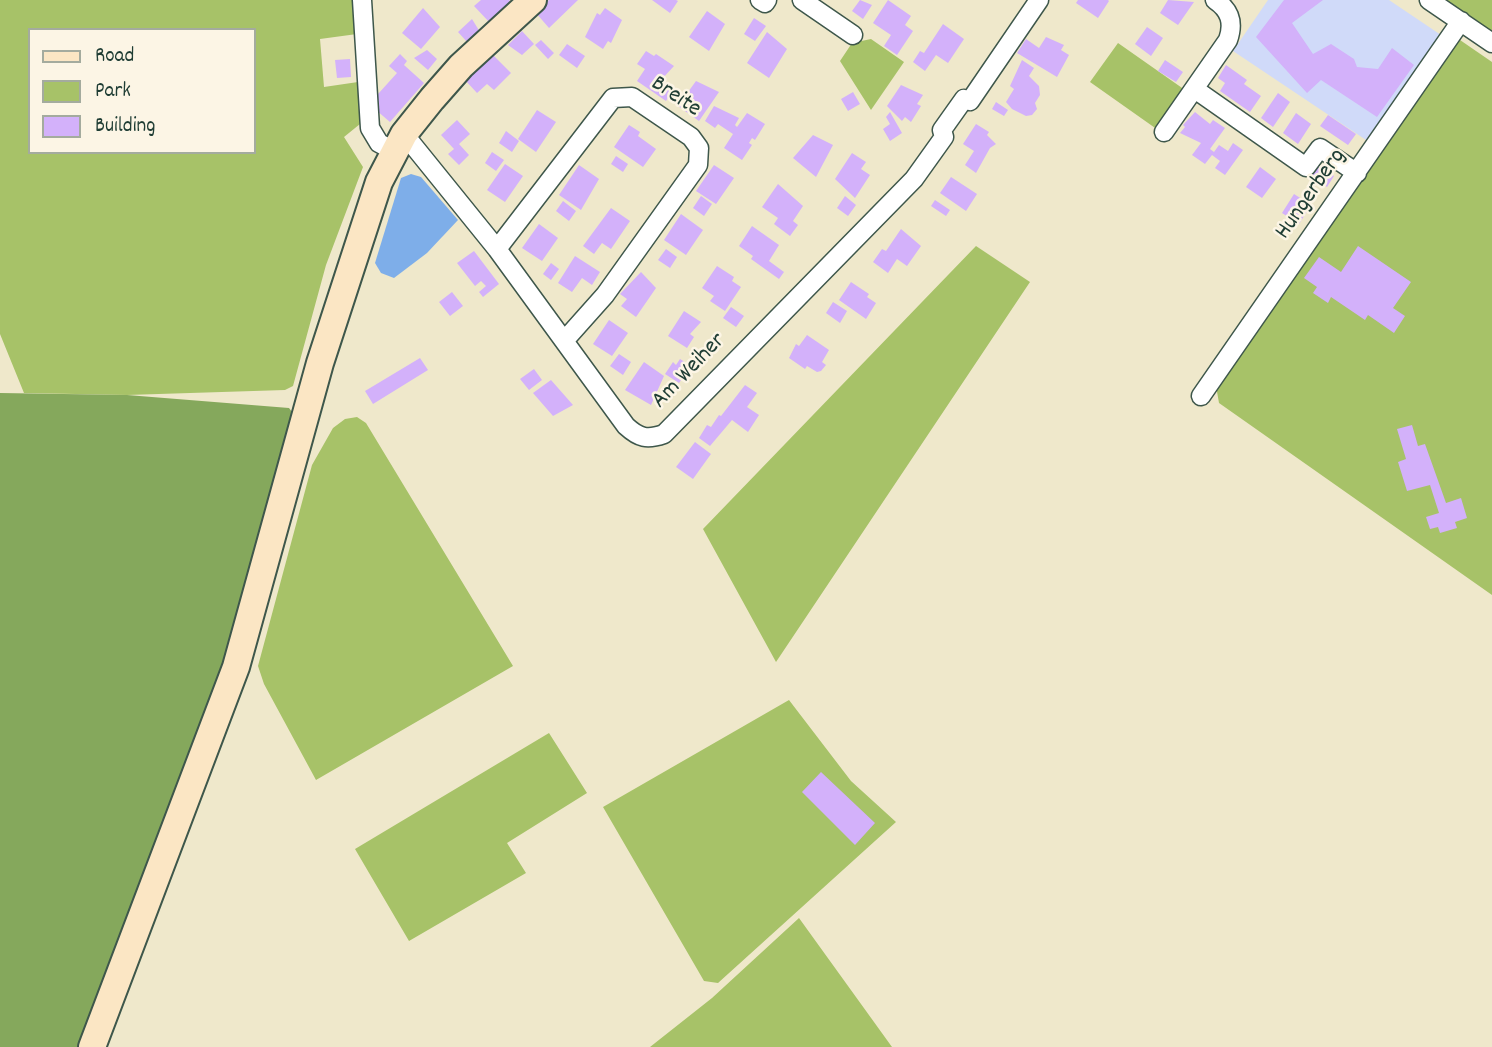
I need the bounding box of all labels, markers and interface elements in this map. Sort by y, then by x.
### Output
legend [28,28,256,154]
text: Road [95,42,134,72]
street label: Breite [644,71,706,125]
text: Park [95,77,131,107]
text: Building [95,112,155,142]
street label: Hungerberg [1270,144,1354,246]
street label: Am Weiher [647,328,733,416]

